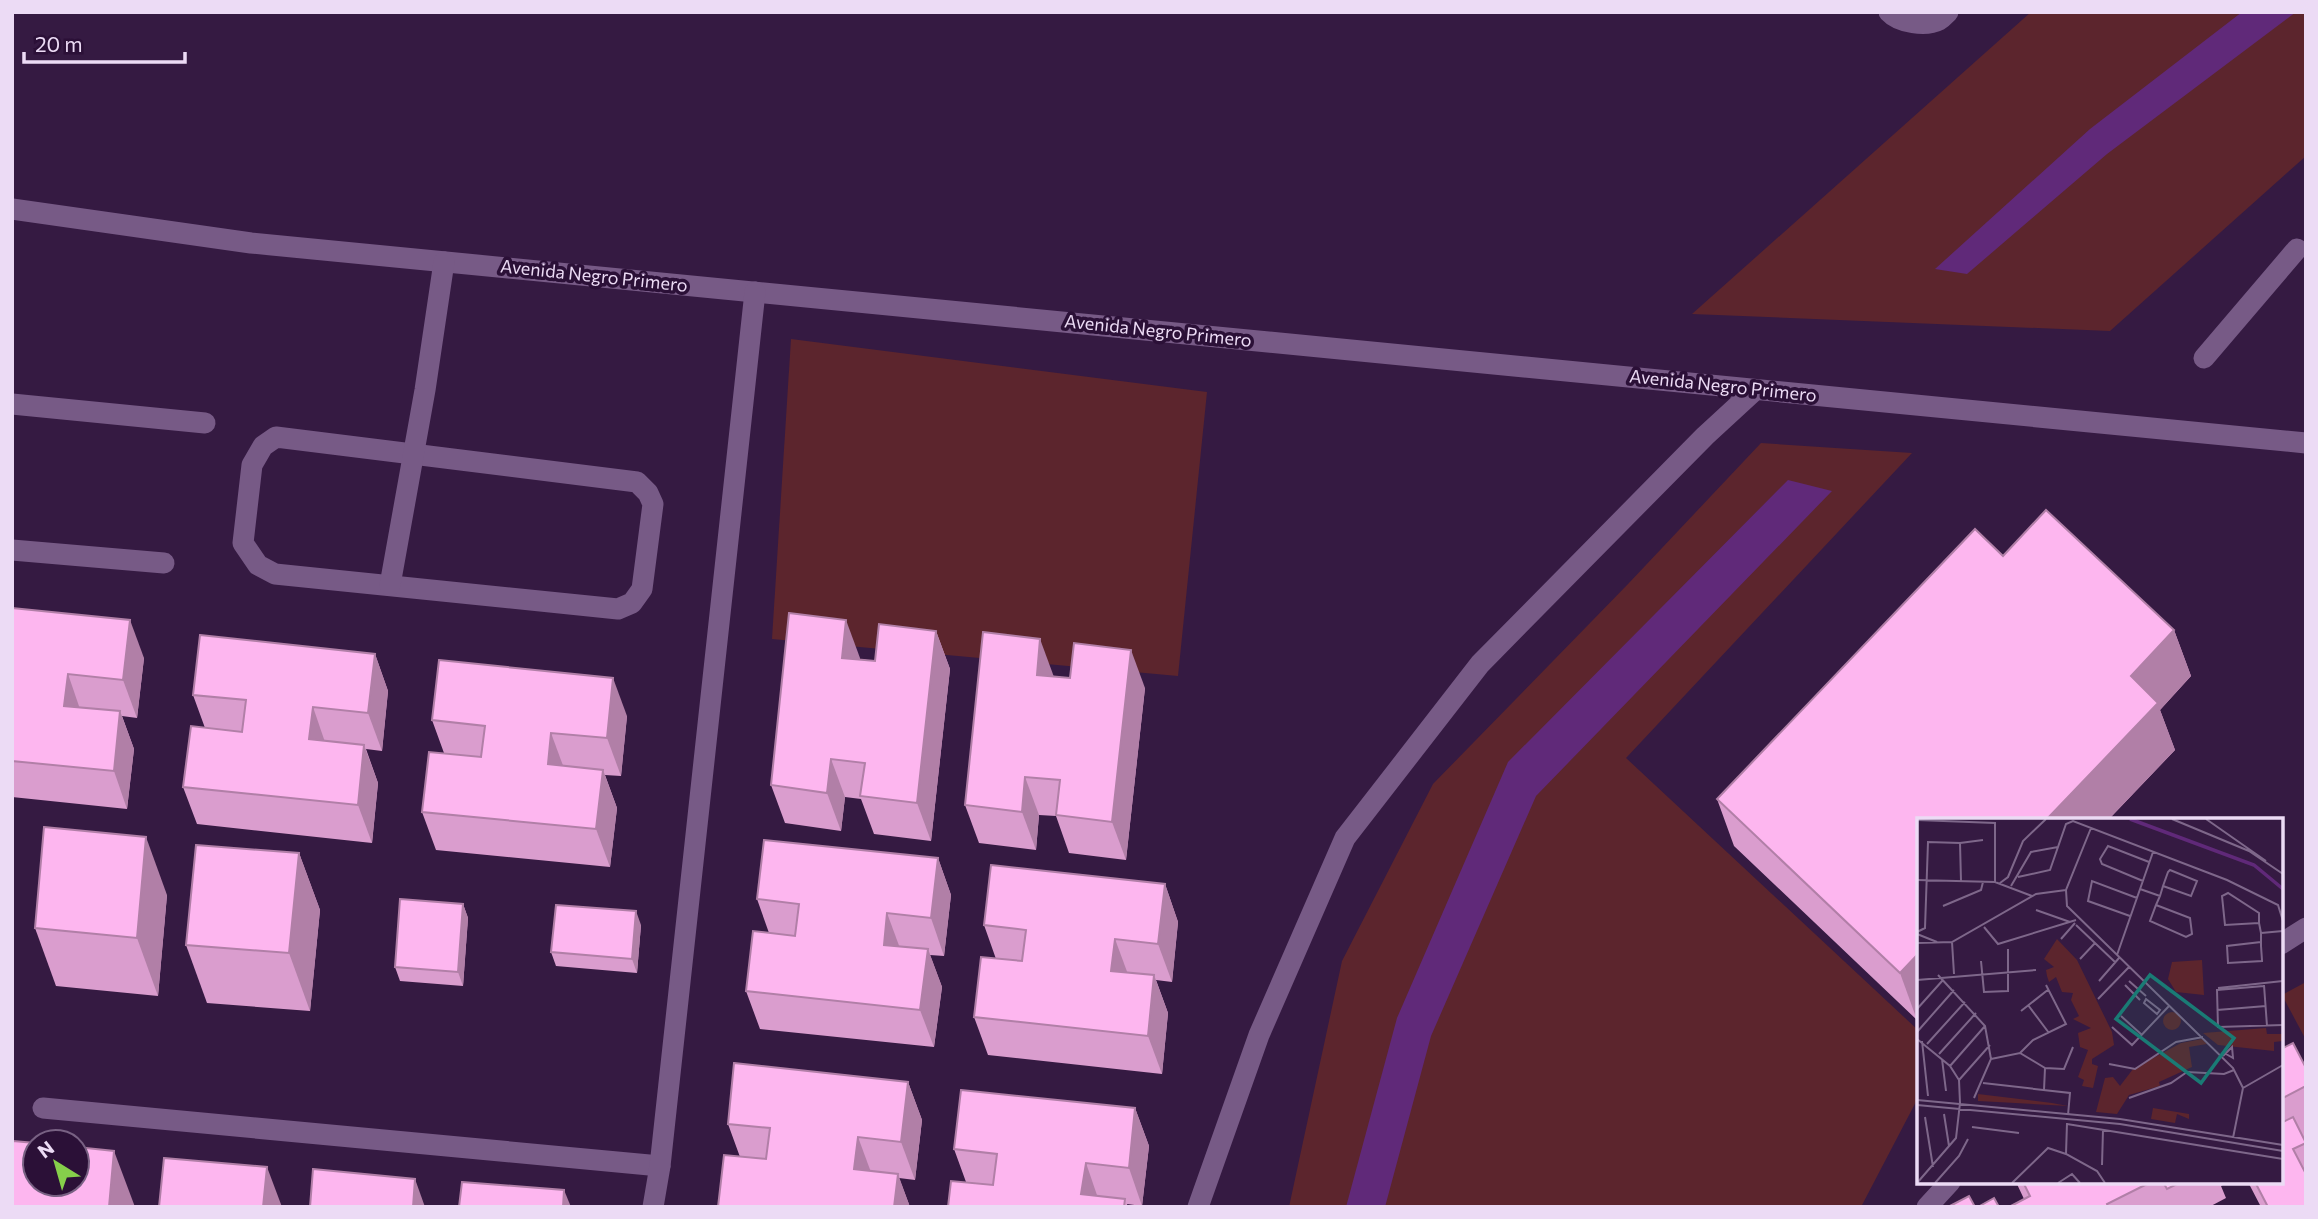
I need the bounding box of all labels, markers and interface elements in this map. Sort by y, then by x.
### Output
scale bar [24,21,186,65]
text: 20 m [35,31,83,56]
street label: Avenida Negro Primero [499,254,689,296]
street label: Avenida Negro Primero [1063,309,1253,351]
street label: Avenida Negro Primero [1628,364,1818,406]
inset map [1917,818,2283,1184]
north arrow [21,1128,91,1198]
text: N [33,1136,58,1163]

